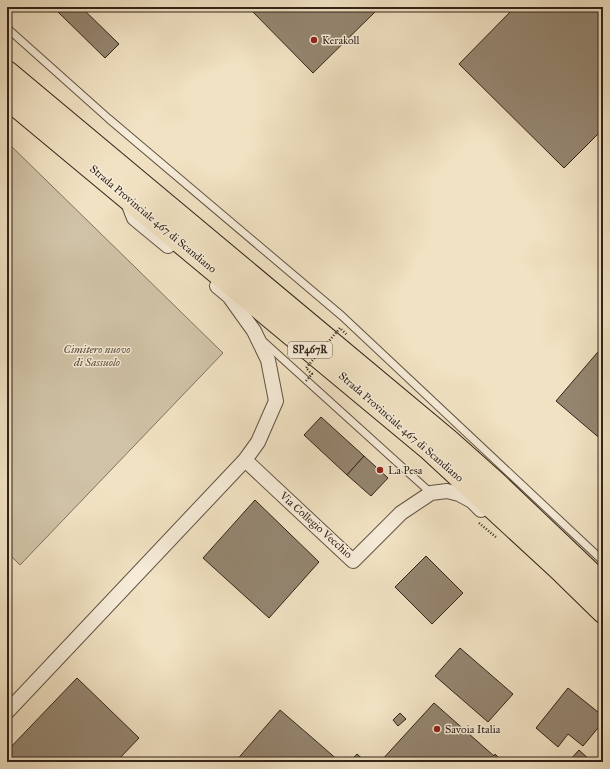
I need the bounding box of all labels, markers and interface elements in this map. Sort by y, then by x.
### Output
place label: Kerakoll [322,34,360,47]
marker: Kerakoll [309,35,319,45]
street label: Strada Provinciale 467 di Scandiano [87,162,219,276]
road number: SP467R [288,342,332,358]
park label: Cimitero nuovo di Sassuolo [64,343,130,369]
street label: Strada Provinciale 467 di Scandiano [336,369,466,485]
place label: La Pesa [388,464,423,477]
marker: La Pesa [375,465,385,475]
street label: Via Collegio Vecchio [276,488,355,561]
place label: Savoia Italia [445,723,501,736]
marker: Savoia Italia [432,724,442,734]

